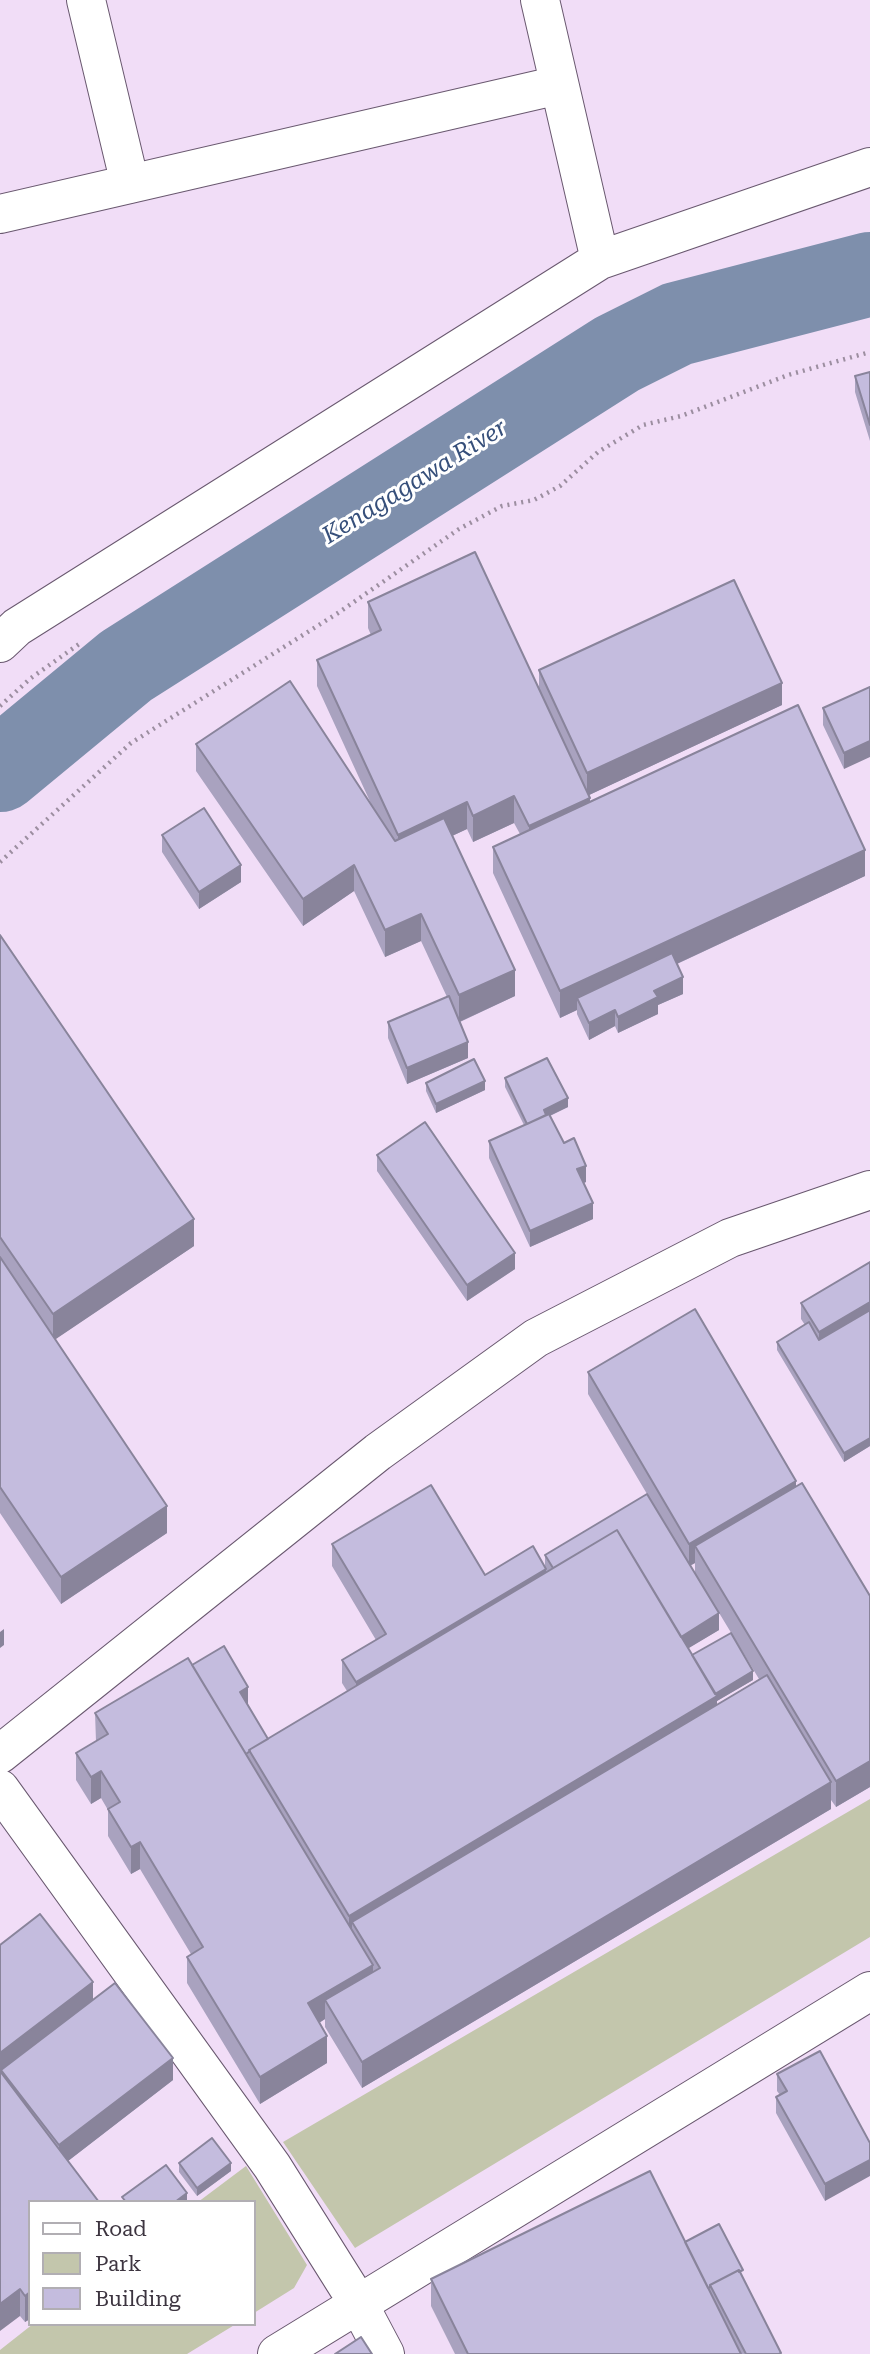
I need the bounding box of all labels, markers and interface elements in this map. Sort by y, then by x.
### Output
water label: Kenagagawa River [317,414,513,550]
legend [28,2200,256,2326]
text: Road [95,2217,147,2241]
text: Park [95,2252,141,2276]
text: Building [95,2287,181,2311]

